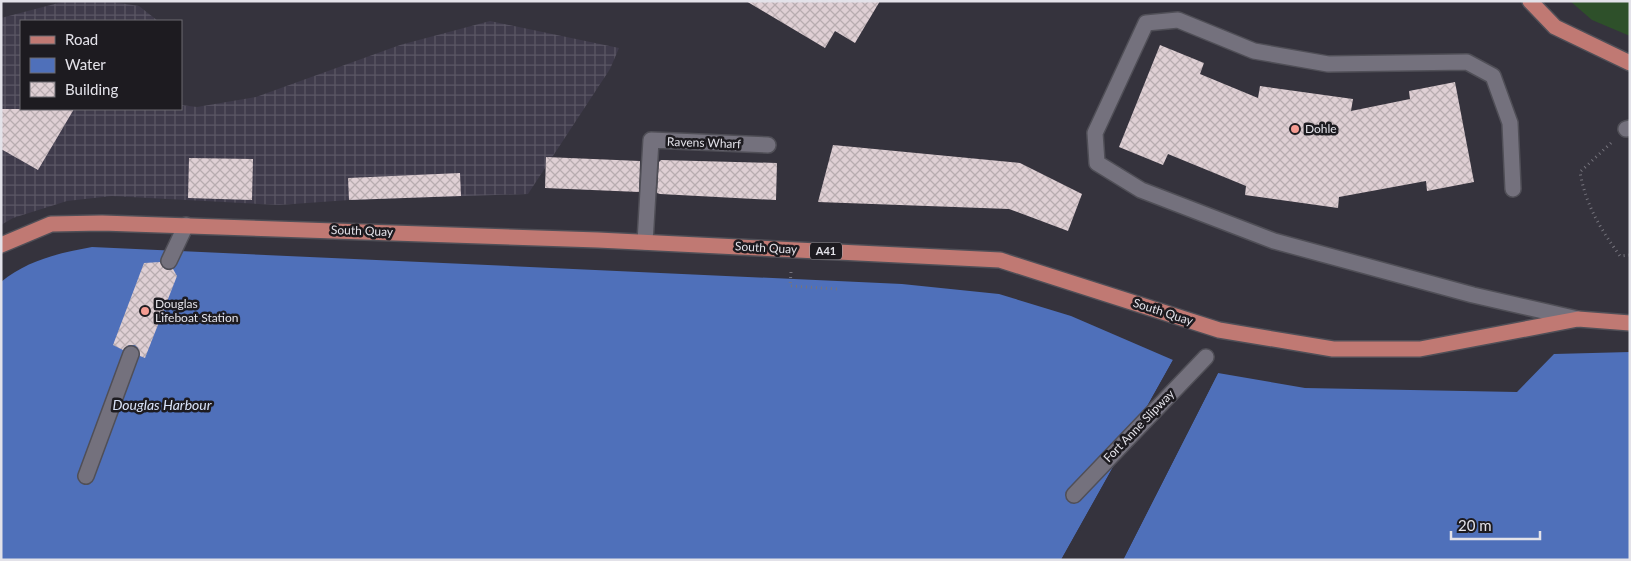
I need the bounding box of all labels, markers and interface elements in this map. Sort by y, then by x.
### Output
legend [20,20,182,110]
text: Road [65,30,98,48]
text: Water [65,55,106,73]
text: Building [65,80,118,98]
place label: Dohle [1305,121,1337,136]
marker: Dohle [1289,123,1301,135]
street label: Ravens Wharf [667,134,742,151]
street label: South Quay [331,222,394,239]
street label: South Quay [735,238,798,257]
road number: A41 [810,242,842,260]
street label: South Quay [1131,295,1196,329]
place label: Douglas Lifeboat Station [155,296,239,325]
marker: Douglas Lifeboat Station [139,305,151,317]
street label: Fort Anne Slipway [1100,386,1178,465]
water label: Douglas Harbour [112,396,212,413]
scale bar [1451,508,1540,540]
text: 20 m [1458,516,1492,534]

